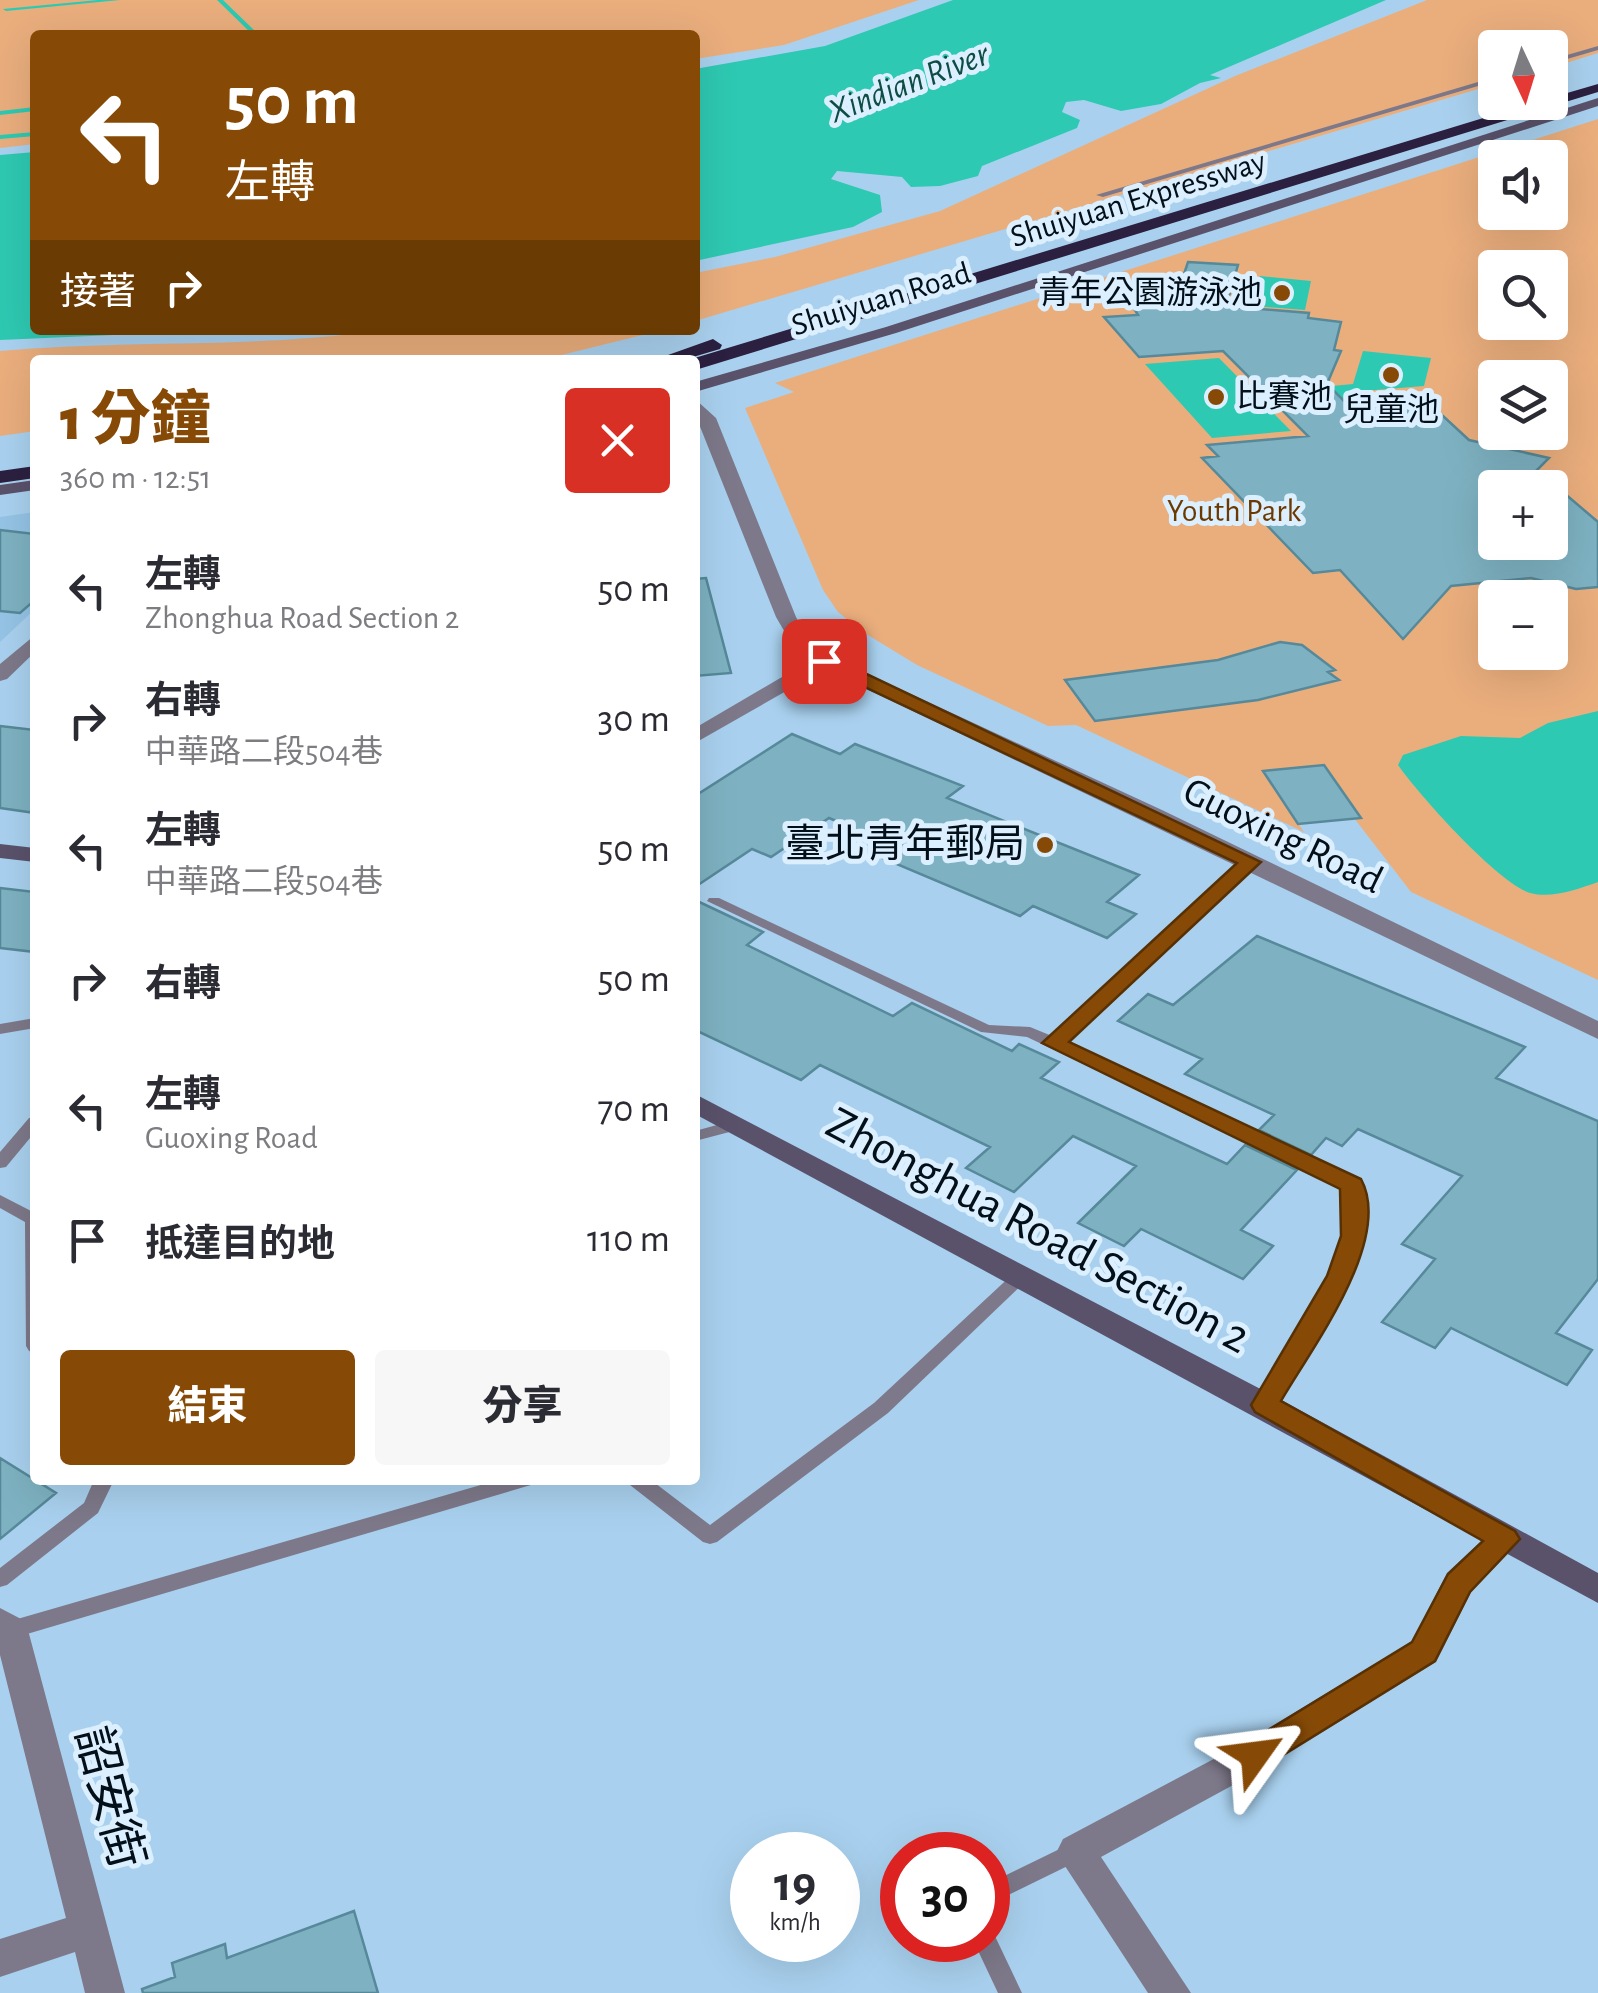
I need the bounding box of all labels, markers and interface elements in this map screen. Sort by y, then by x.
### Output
north arrow [1478,30,1568,120]
map controls [1478,30,1568,670]
water label: Xindian River [823,36,995,130]
text: 50 m [225,67,359,137]
icon: left [60,70,190,200]
button: sound [1478,140,1568,230]
street label: Shuiyuan Expressway [1007,145,1270,253]
text: 左轉 [225,161,315,206]
button: search [1478,250,1568,340]
street label: Shuiyuan Road [788,257,974,341]
icon: right [156,260,211,315]
text: 接著 [60,274,136,312]
place label: 青年公園游泳池 [1038,275,1262,309]
marker: 青年公園游泳池 [1271,282,1293,304]
button: layers [1478,360,1568,450]
marker: 兒童池 [1380,364,1402,386]
place label: 比賽池 [1236,379,1332,413]
marker: 比賽池 [1205,386,1227,408]
button: close [565,388,670,493]
text: 1 分鐘 [60,391,211,451]
place label: 兒童池 [1343,392,1439,426]
text: 360 m · 12:51 [60,462,211,494]
button: + [1478,470,1568,560]
park label: Youth Park [1167,495,1302,527]
text: 左轉 [145,557,221,595]
icon: left [60,563,115,618]
text: 50 m [597,571,670,609]
button: − [1478,580,1568,670]
text: Zhonghua Road Section 2 [145,602,459,634]
pin [782,619,867,704]
icon: arrive [797,634,852,689]
text: 右轉 [145,683,221,721]
icon: right [60,693,115,748]
text: 30 m [598,701,670,739]
text: 中華路二段504巷 [145,736,383,768]
street label: Guoxing Road [1177,771,1389,901]
text: 左轉 [145,813,221,851]
icon: left [60,823,115,878]
place label: 臺北青年郵局 [785,823,1025,865]
text: 50 m [597,831,670,869]
marker: 臺北青年郵局 [1034,834,1056,856]
text: 中華路二段504巷 [145,866,383,898]
icon: right [60,953,115,1008]
text: 50 m [597,961,670,999]
text: 右轉 [145,966,221,1004]
text: 左轉 [145,1077,221,1115]
icon: left [60,1083,115,1138]
text: 70 m [597,1091,670,1129]
street label: Zhonghua Road Section 2 [819,1099,1257,1363]
text: Guoxing Road [145,1122,318,1154]
icon: arrive [60,1213,115,1268]
text: 110 m [587,1221,670,1259]
text: 抵達目的地 [145,1226,335,1264]
button: 結束 [60,1350,355,1465]
button: 分享 [375,1350,670,1465]
position arrow [1203,1703,1307,1807]
street label: 詔安街 [66,1721,153,1874]
speed limit sign: 30 [880,1832,1010,1962]
text: 19 [774,1860,816,1910]
text: km/h [769,1910,821,1935]

